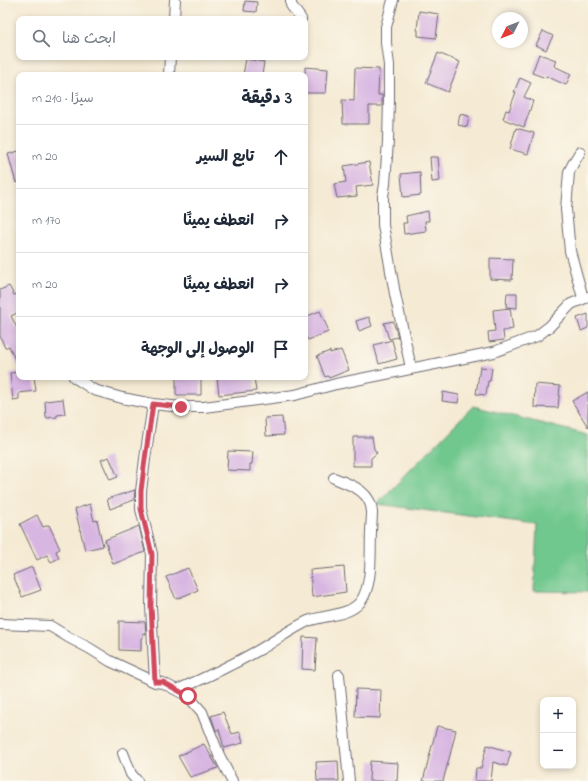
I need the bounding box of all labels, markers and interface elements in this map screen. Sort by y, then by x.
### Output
north arrow [492,12,528,48]
search box [16,16,308,60]
icon: search [30,27,52,49]
text: ابحث هنا [62,28,116,50]
text: 3 دقيقة [242,86,292,111]
text: سيرًا · 210 m [32,89,93,108]
text: تابع السير [197,146,254,168]
icon: ahead [270,146,292,168]
text: 20 m [32,147,57,166]
text: انعطف يمينًا [183,210,254,232]
icon: right [270,210,292,232]
text: 170 m [32,211,60,230]
text: انعطف يمينًا [183,274,254,296]
icon: right [270,274,292,296]
text: 20 m [32,275,57,294]
text: الوصول إلى الوجهة [141,338,254,360]
icon: arrive [270,338,292,360]
route end [172,398,190,416]
route start [179,687,197,705]
map controls [540,697,576,769]
button: + [540,697,576,733]
button: − [540,733,576,769]

